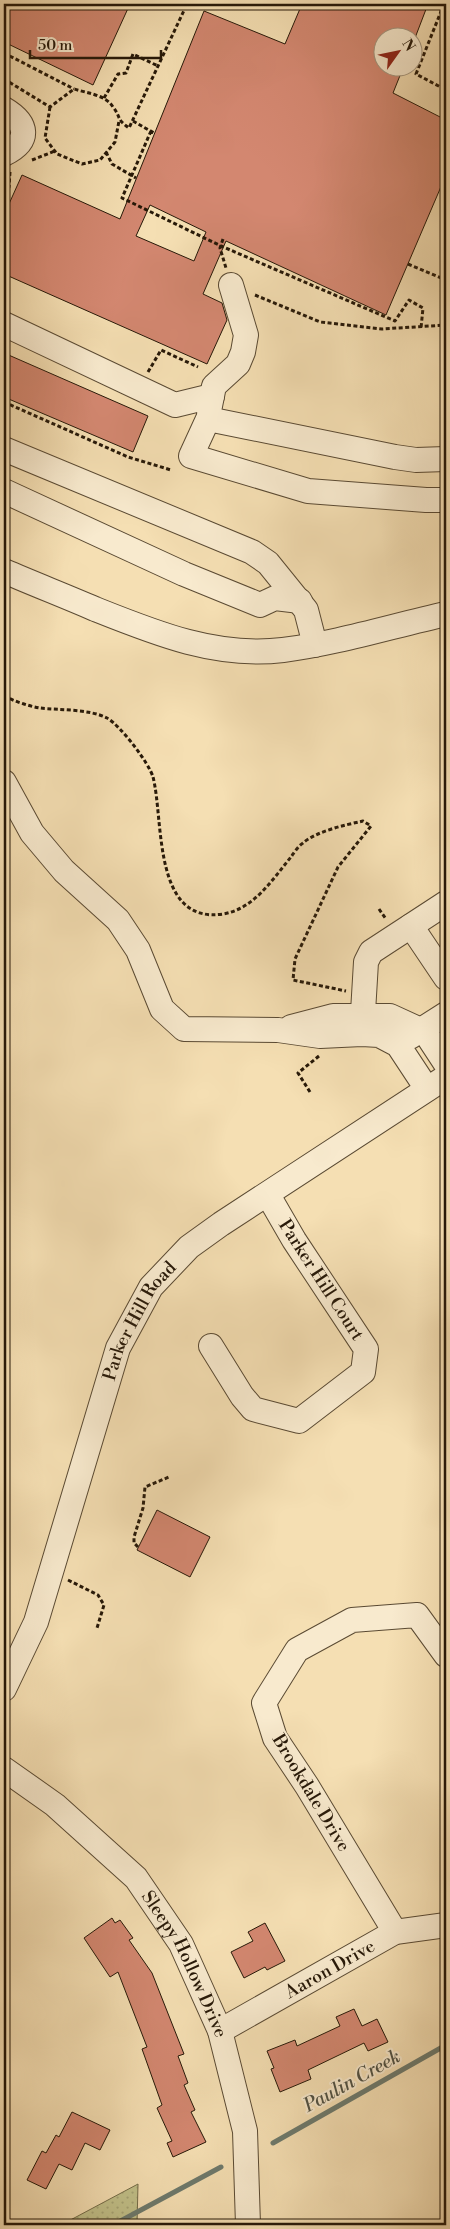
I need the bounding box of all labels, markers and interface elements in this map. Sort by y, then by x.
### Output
scale bar [30,28,161,60]
north arrow [372,28,422,78]
text: 50 m [38,36,72,55]
text: N [397,36,419,55]
street label: Parker Hill Court [273,1215,369,1345]
street label: Parker Hill Road [97,1256,182,1383]
street label: Brookdale Drive [266,1729,355,1856]
street label: Sleepy Hollow Drive [137,1886,233,2040]
street label: Aaron Drive [280,1934,379,2004]
water label: Paulin Creek [298,2044,405,2118]

